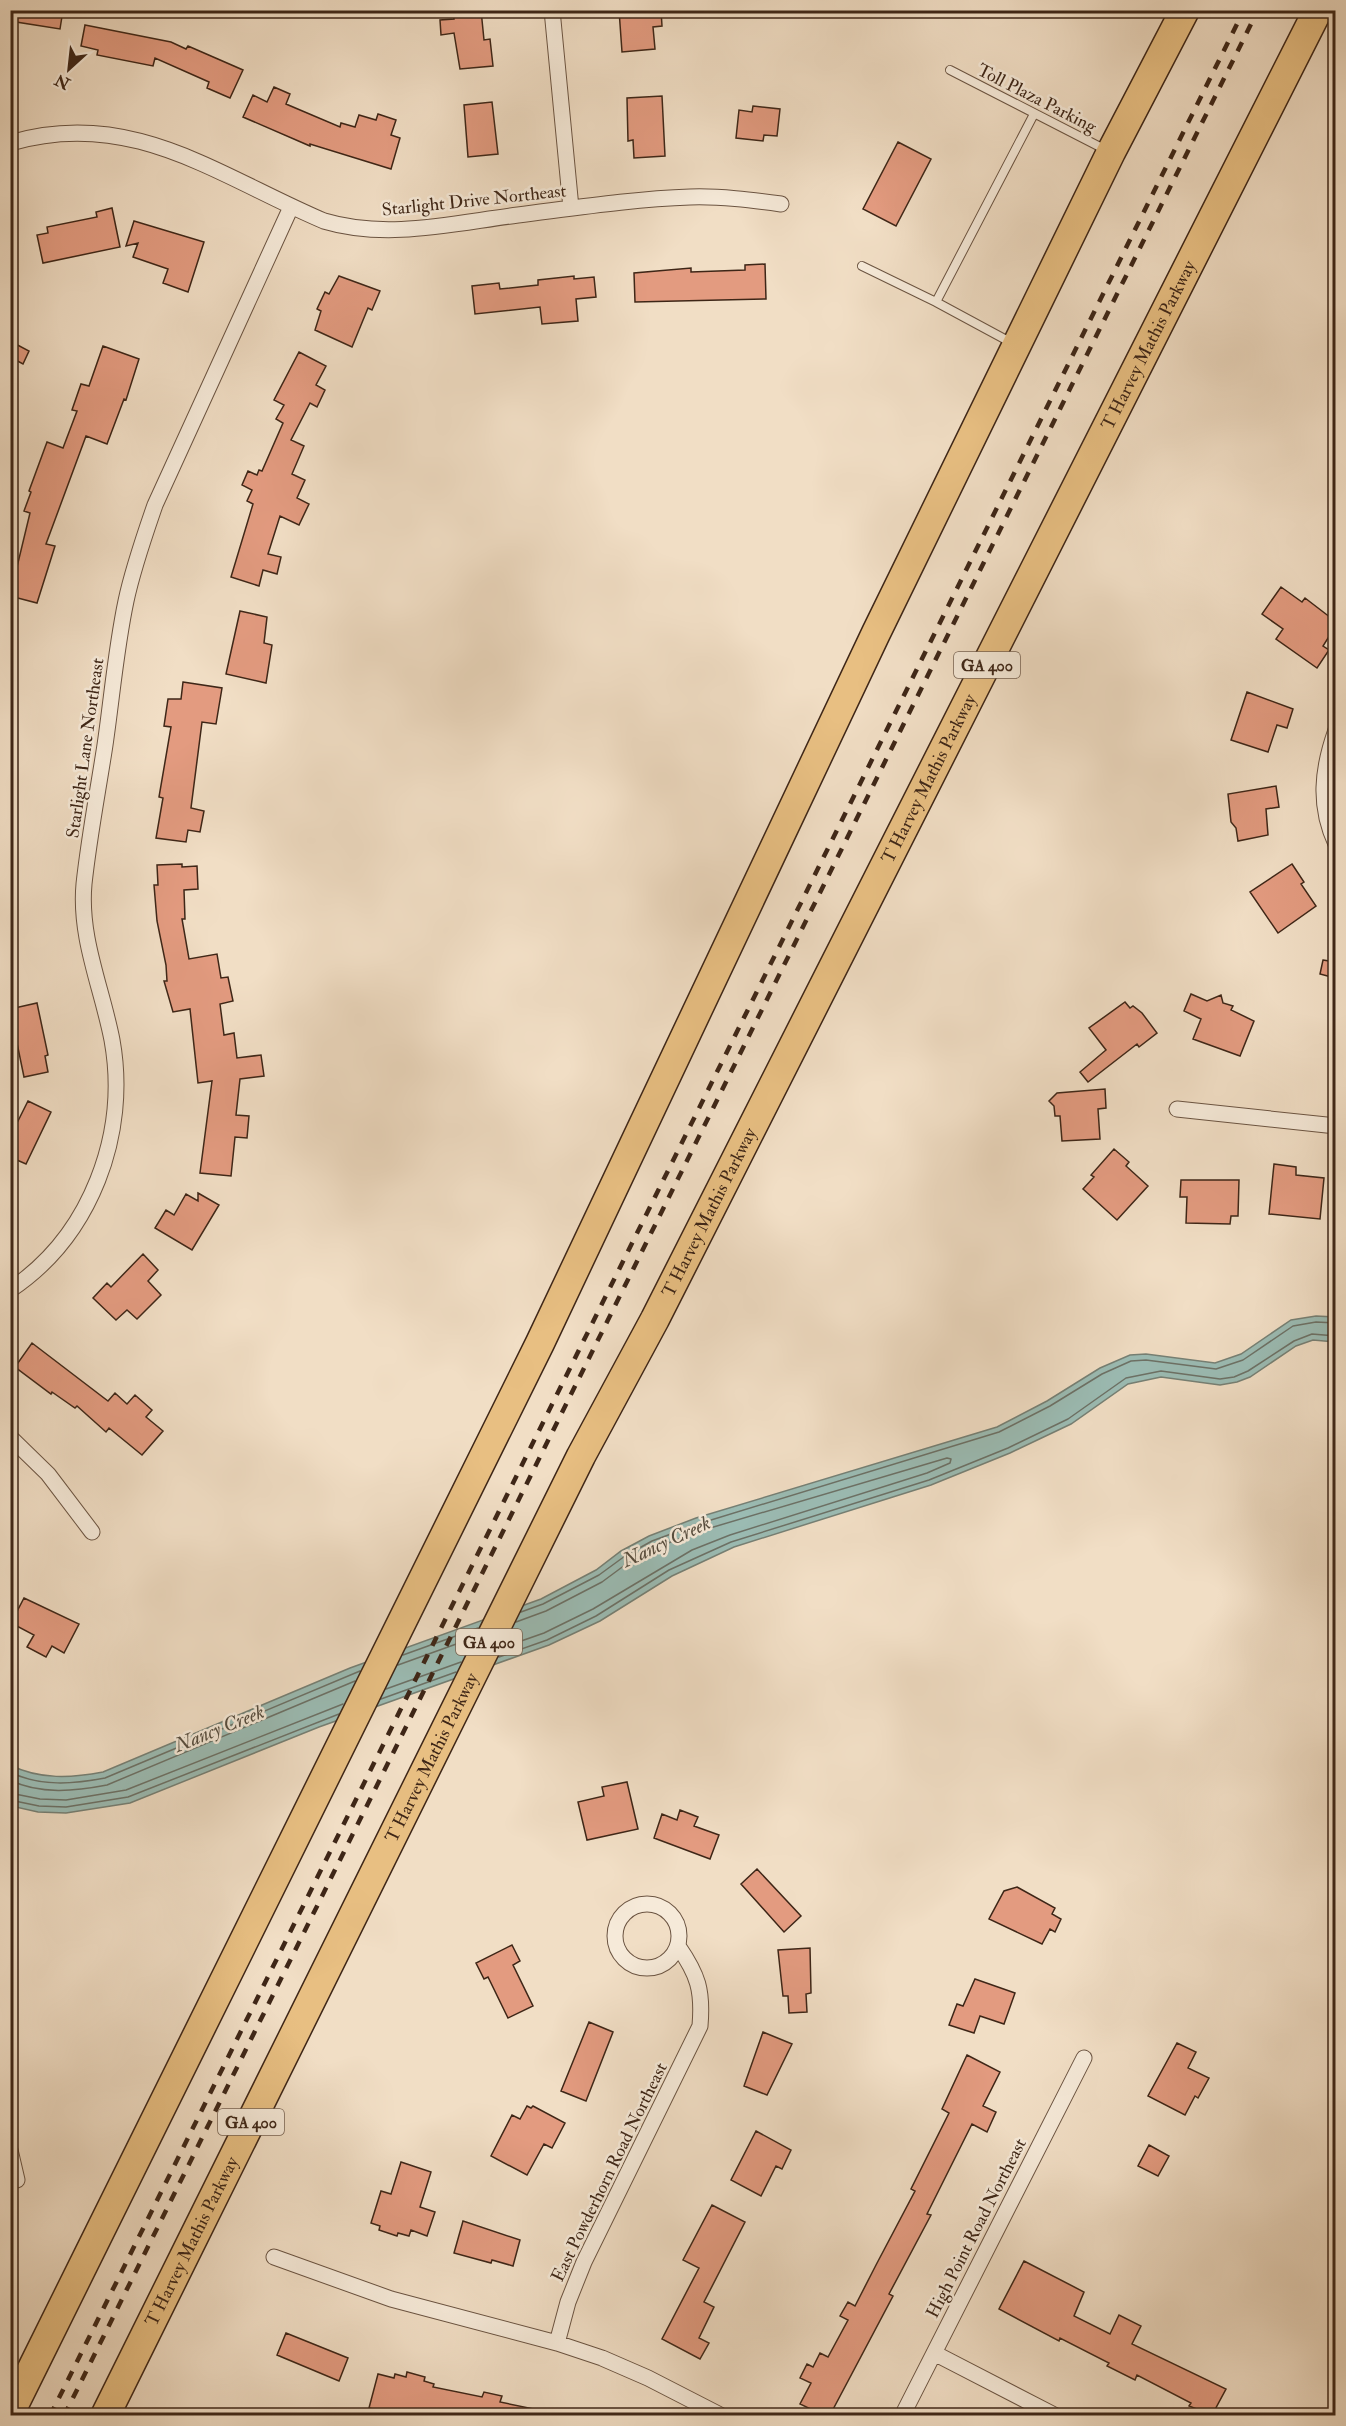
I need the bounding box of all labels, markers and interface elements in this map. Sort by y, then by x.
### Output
north arrow [39,39,99,99]
street label: Toll Plaza Parking [973,59,1101,139]
text: N [51,69,74,94]
street label: Starlight Drive Northeast [381,179,568,222]
street label: T Harvey Mathis Parkway [1096,256,1202,434]
road number: GA 400 [954,652,1020,678]
street label: Starlight Lane Northeast [61,656,110,839]
street label: T Harvey Mathis Parkway [877,689,982,867]
street label: T Harvey Mathis Parkway [657,1123,762,1301]
water label: Nancy Creek [617,1510,714,1573]
road number: GA 400 [456,1629,522,1655]
street label: T Harvey Mathis Parkway [380,1668,484,1846]
water label: Nancy Creek [170,1699,268,1758]
street label: East Powderhorn Road Northeast [546,2059,673,2286]
road number: GA 400 [218,2109,284,2135]
street label: High Point Road Northeast [921,2134,1032,2322]
street label: T Harvey Mathis Parkway [140,2152,244,2330]

